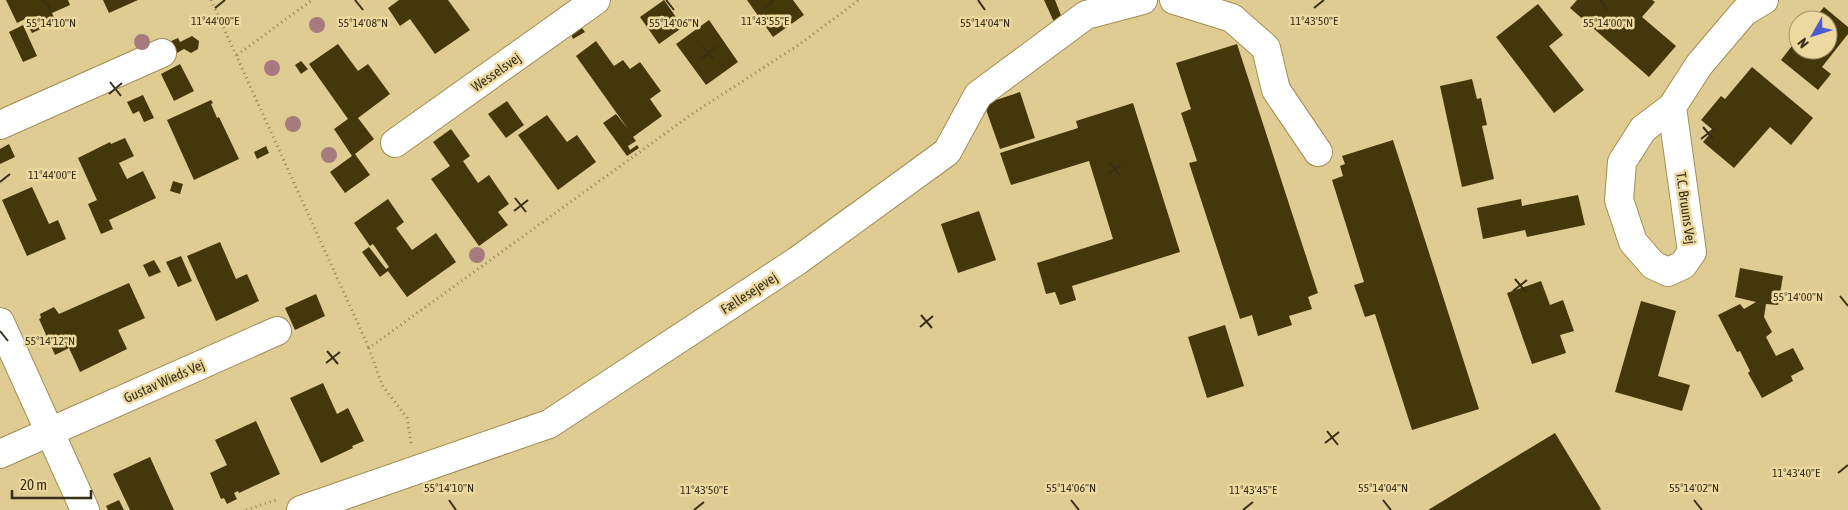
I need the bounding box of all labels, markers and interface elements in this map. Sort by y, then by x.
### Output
north arrow [1788,10,1838,60]
text: 11°44'00"E [191,14,239,28]
text: 11°43'55"E [741,14,789,28]
text: 11°43'50"E [1290,14,1338,28]
text: 55°14'10"N [26,16,76,30]
text: 55°14'08"N [338,16,388,30]
text: 55°14'06"N [649,16,699,30]
text: 55°14'04"N [960,16,1010,30]
text: 55°14'00"N [1583,16,1633,30]
text: N [1794,35,1812,51]
street label: Wesselsvej [468,49,524,95]
text: 11°44'00"E [28,168,76,182]
street label: T.C. Bruuns Vej [1673,171,1699,245]
street label: Fællesejevej [718,269,780,317]
text: 55°14'00"N [1773,290,1823,304]
text: 55°14'12"N [25,334,75,348]
street label: Gustav Wieds Vej [121,356,207,406]
text: 11°43'40"E [1772,466,1820,480]
scale bar [12,468,91,500]
text: 20 m [20,476,47,493]
text: 55°14'10"N [424,481,474,495]
text: 55°14'06"N [1046,481,1096,495]
text: 55°14'04"N [1358,481,1408,495]
text: 55°14'02"N [1669,481,1719,495]
text: 11°43'50"E [680,483,728,497]
text: 11°43'45"E [1229,483,1277,497]

